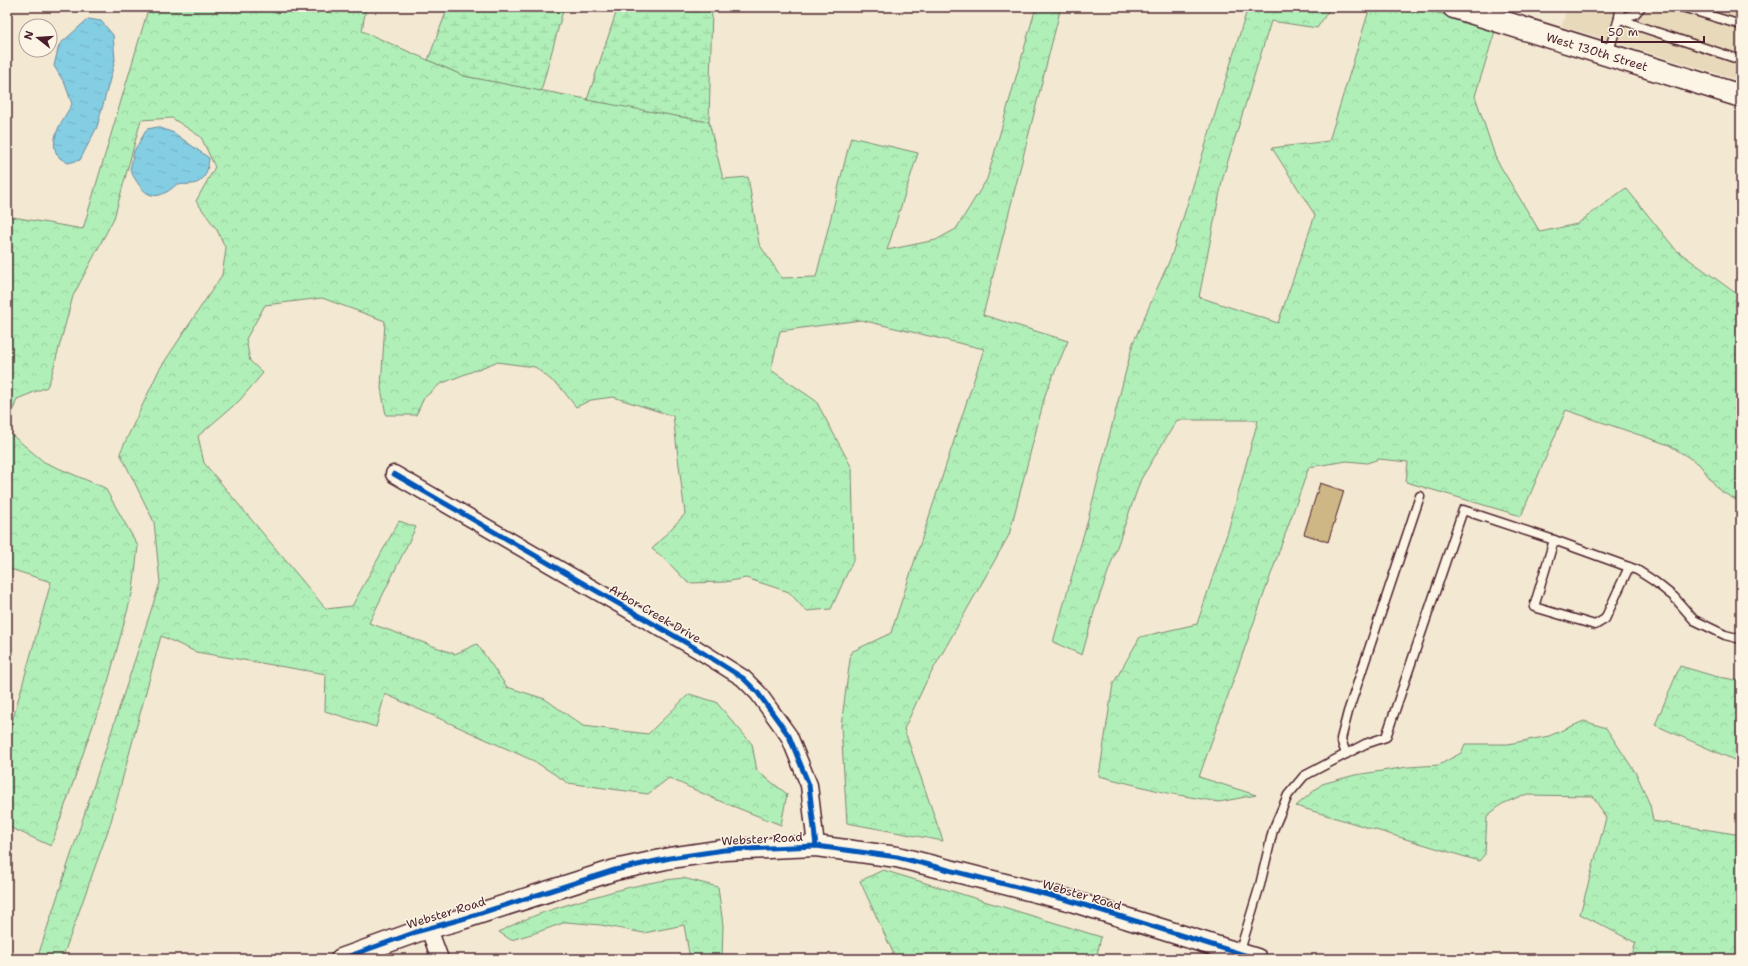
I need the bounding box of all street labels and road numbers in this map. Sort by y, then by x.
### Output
street label: West 130th Street [1544,29,1650,75]
street label: Arbor Creek Drive [606,581,704,647]
street label: Webster Road [721,829,804,849]
street label: Webster Road [1041,876,1124,914]
street label: Webster Road [405,893,488,933]

